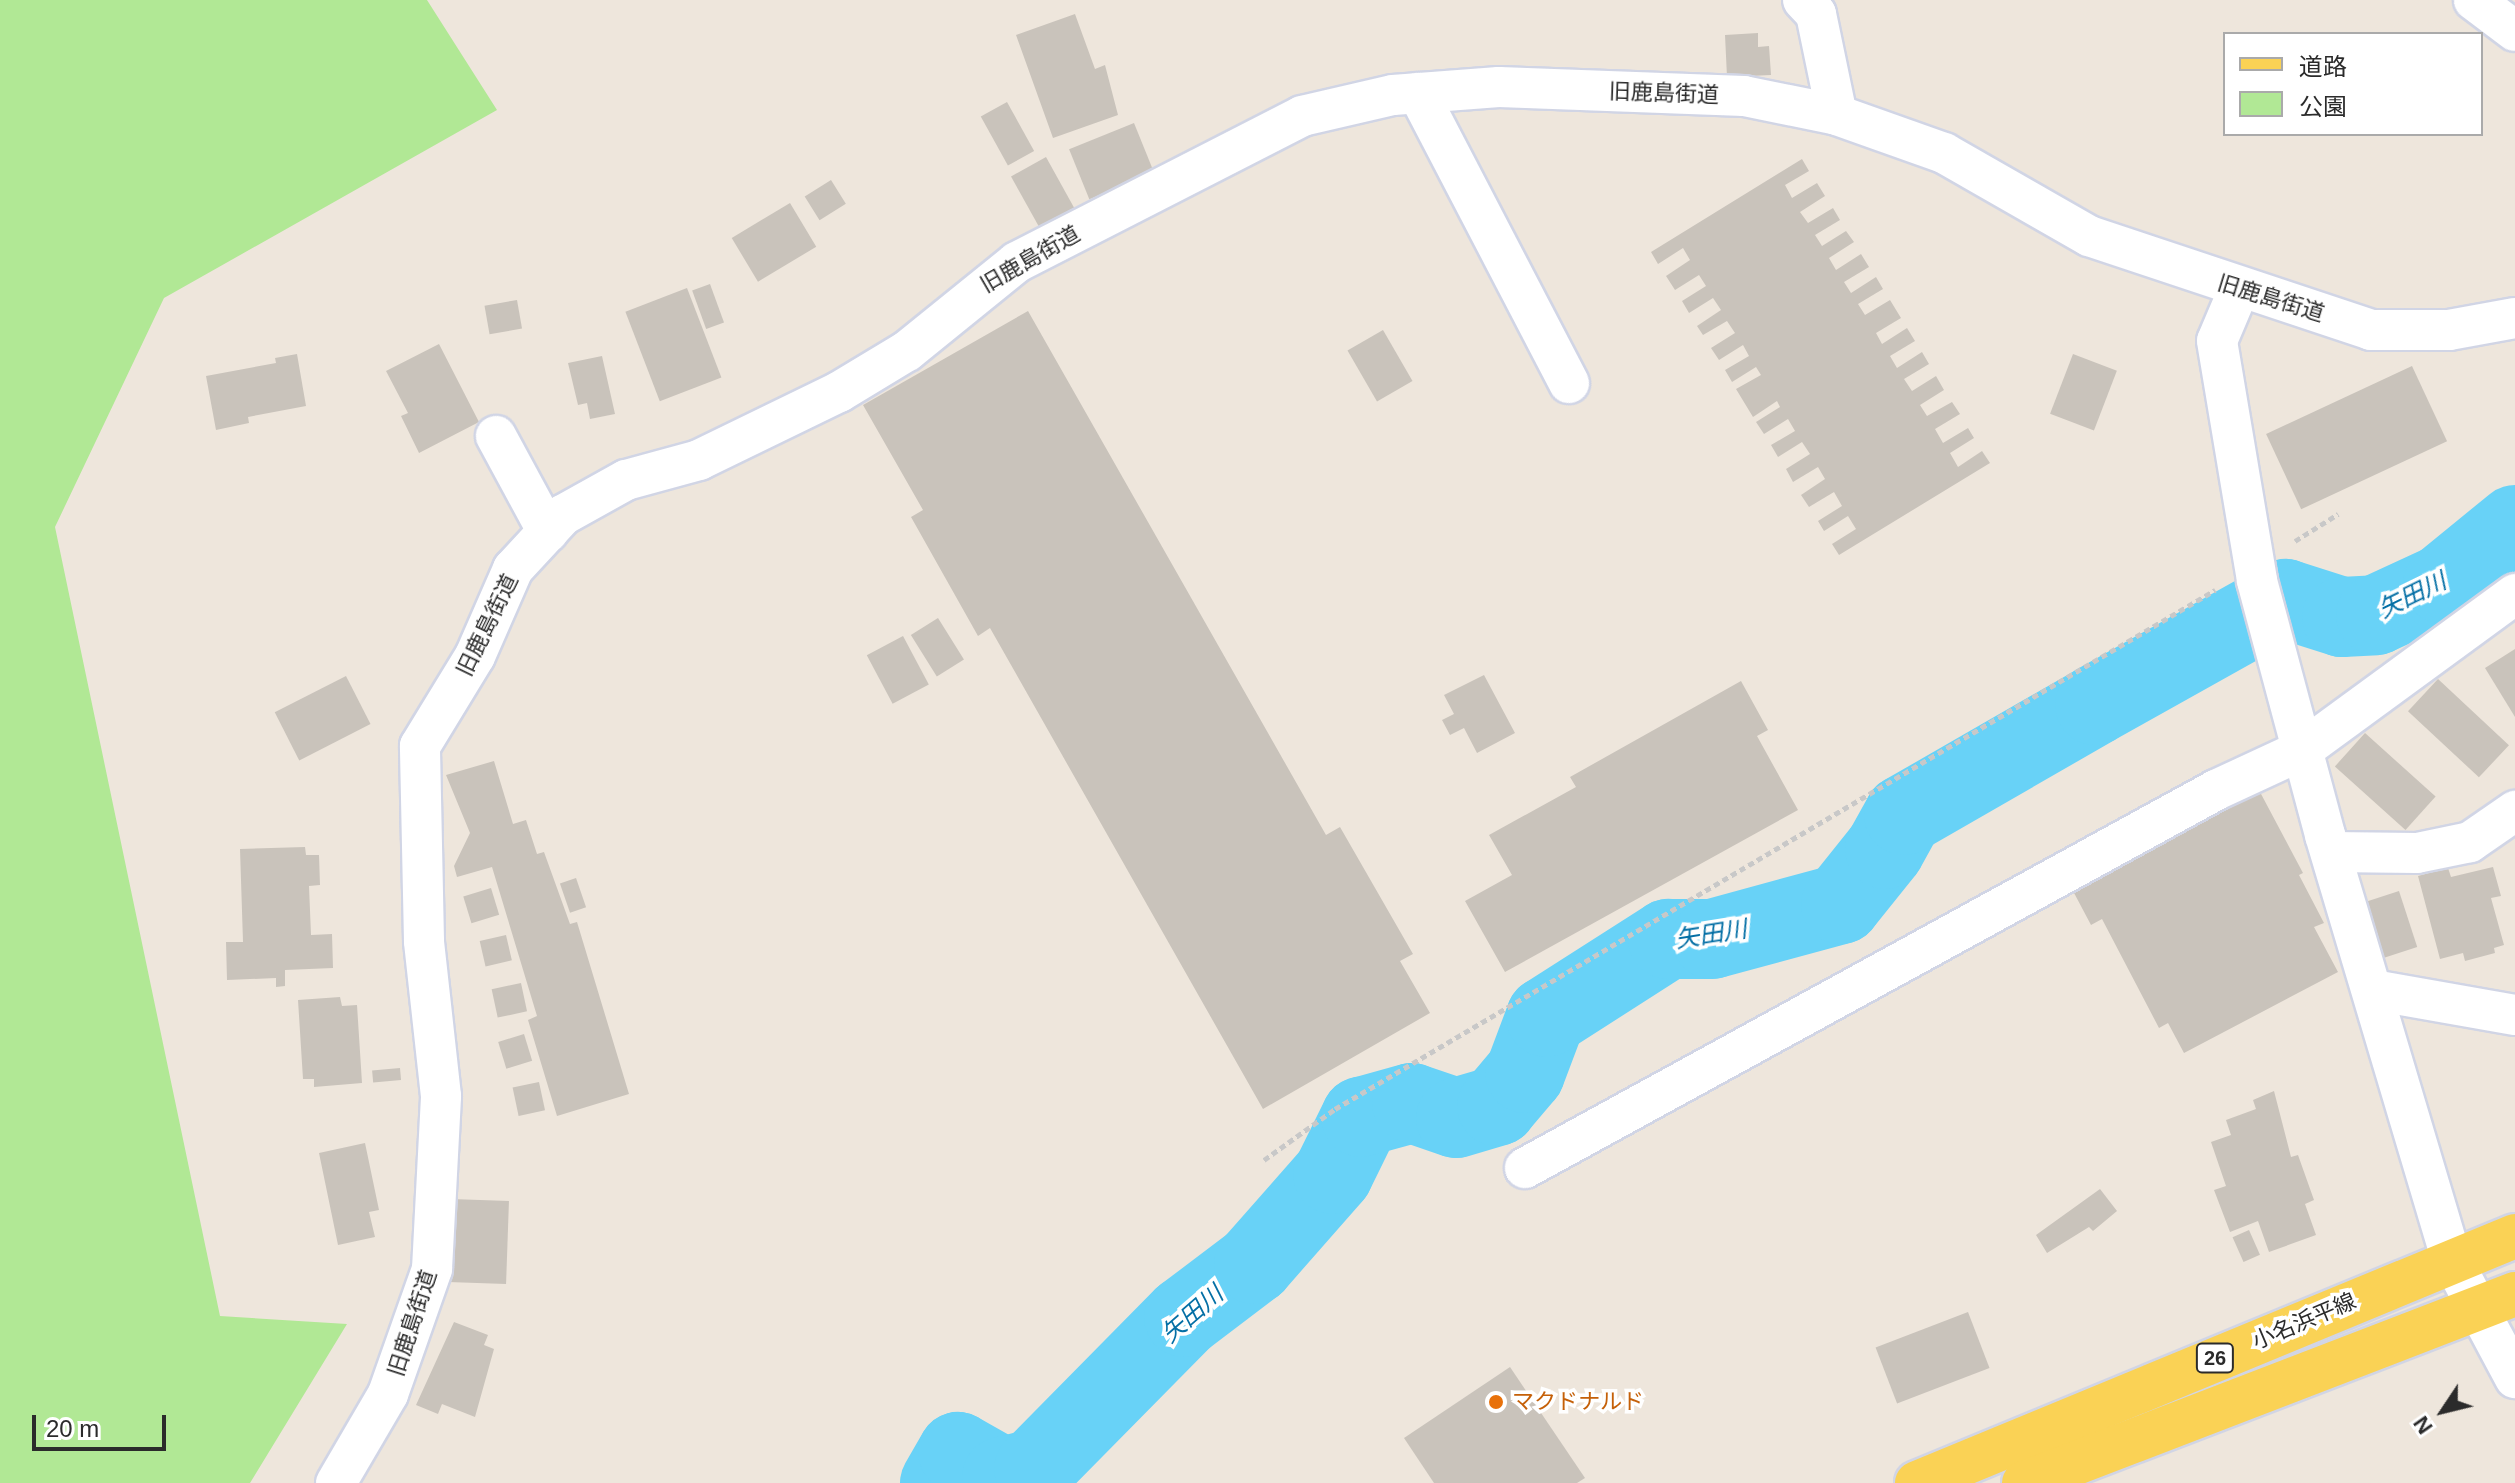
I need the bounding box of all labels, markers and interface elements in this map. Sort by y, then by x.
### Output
legend [2223,32,2483,136]
text: 道路 [2299,53,2347,80]
street label: 旧鹿島街道 [1609,78,1719,108]
text: 公園 [2299,93,2347,120]
street label: 旧鹿島街道 [976,220,1084,298]
street label: 旧鹿島街道 [2215,269,2327,327]
water label: 矢田川 [2373,566,2451,624]
street label: 旧鹿島街道 [451,570,523,680]
water label: 矢田川 [1673,914,1749,954]
street label: 旧鹿島街道 [382,1267,442,1379]
water label: 矢田川 [1155,1280,1229,1348]
street label: 小名浜平線 [2248,1287,2360,1355]
road number: 26 [2195,1342,2235,1374]
north arrow [2403,1371,2483,1451]
place label: マクドナルド [1512,1389,1644,1415]
marker: マクドナルド [1487,1393,1505,1411]
scale bar [36,1399,170,1449]
text: N [2408,1411,2438,1439]
text: 20 m [46,1415,99,1442]

